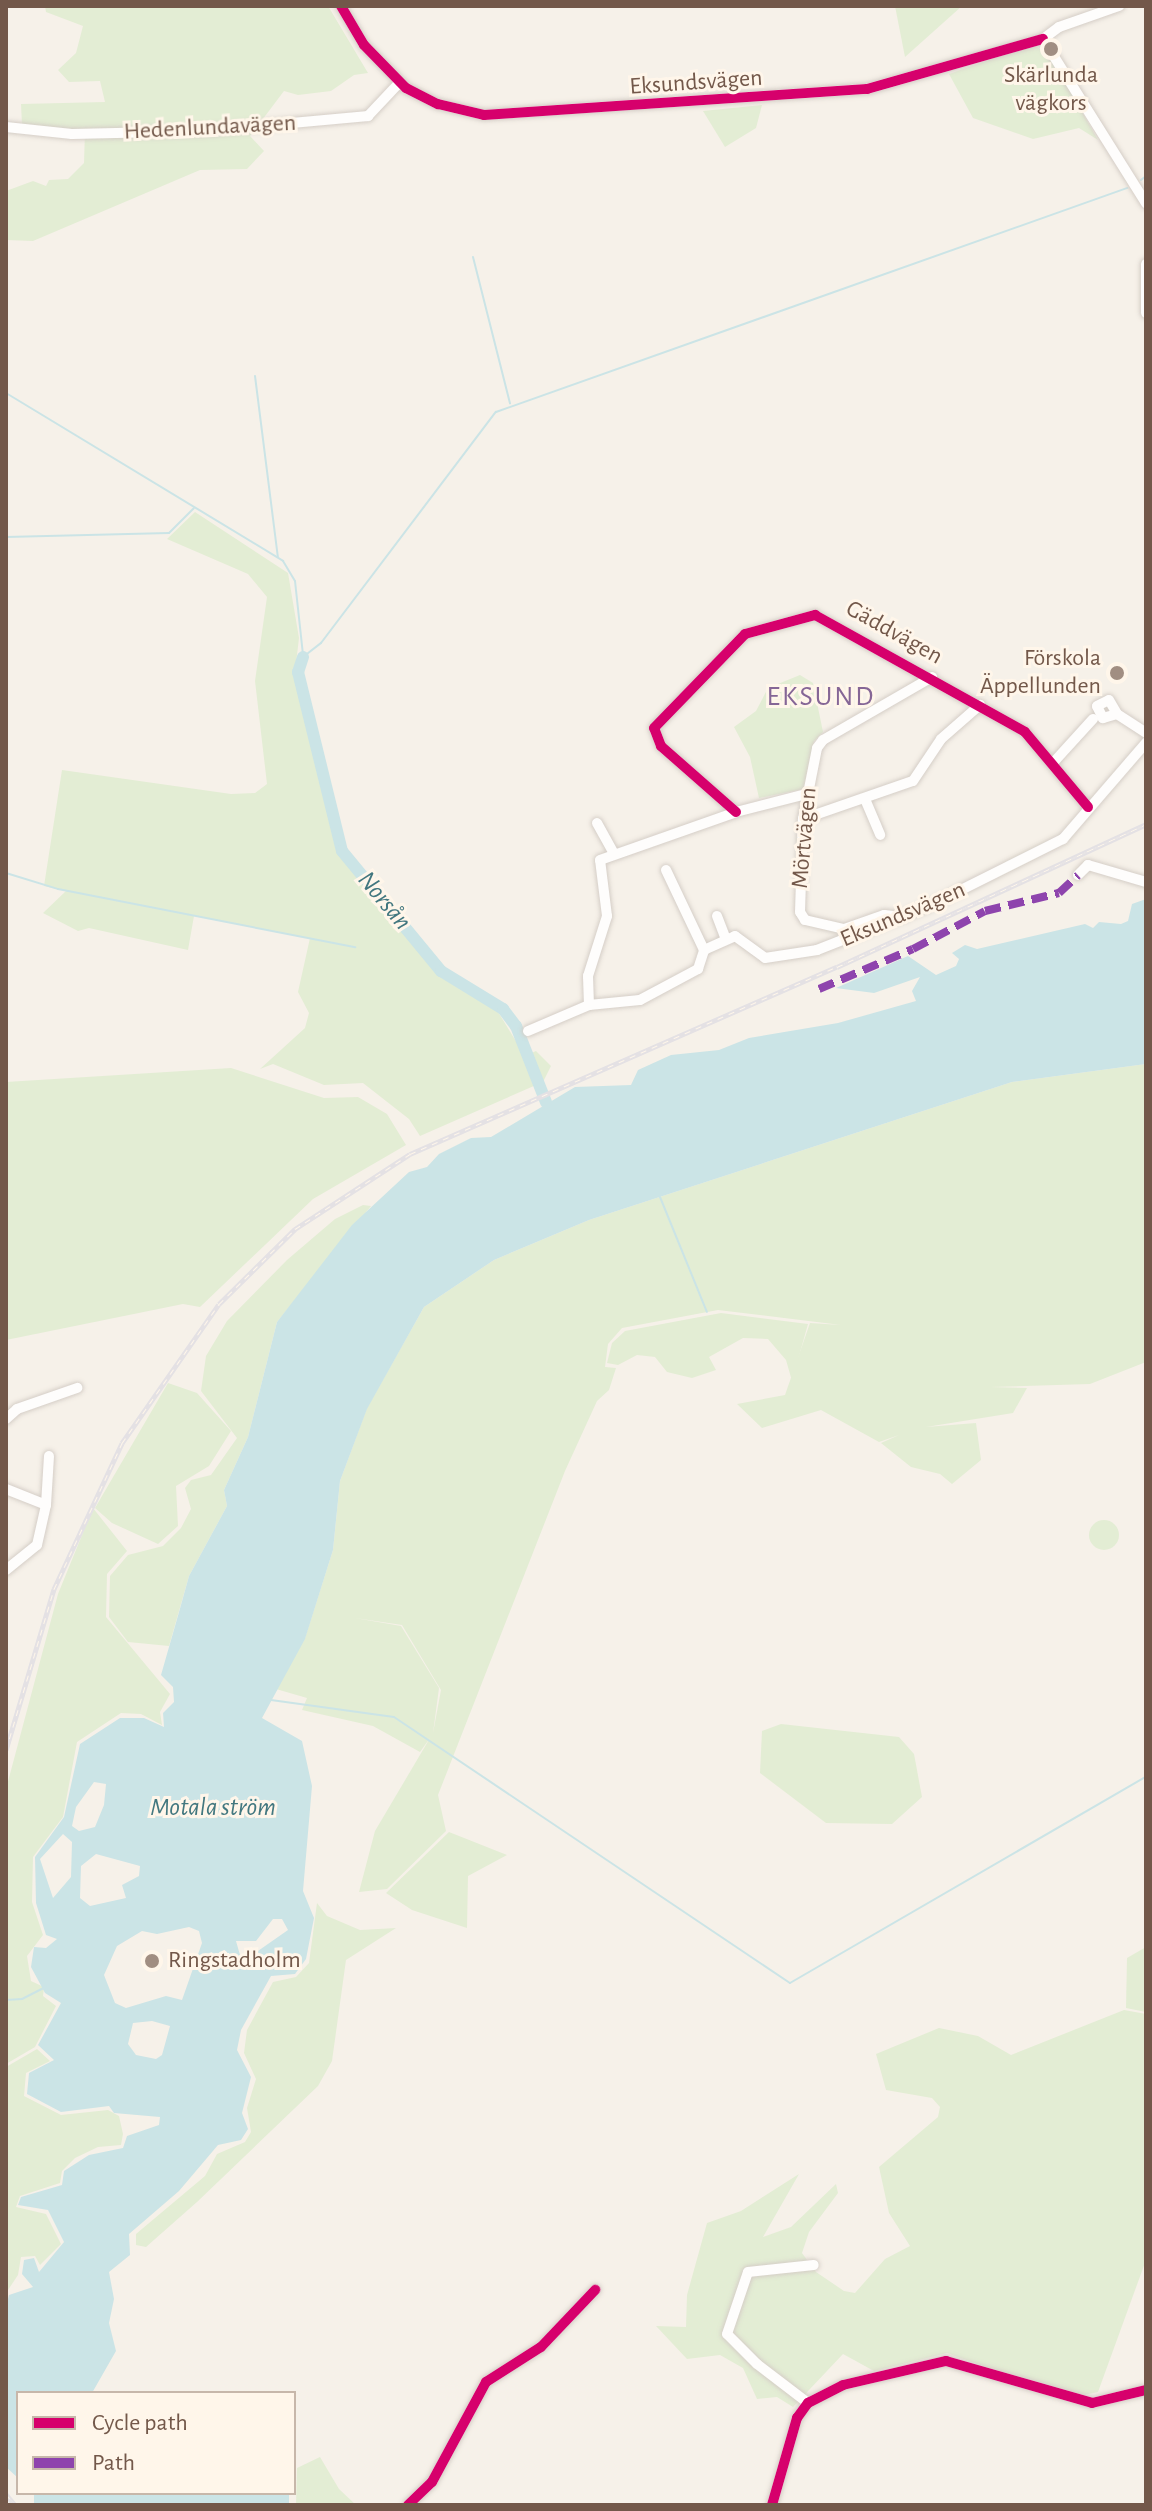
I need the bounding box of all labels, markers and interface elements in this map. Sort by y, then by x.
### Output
marker: Skärlunda vägkors [1042,40,1060,58]
place label: Skärlunda vägkors [1004,62,1098,118]
street label: Eksundsvägen [629,64,763,102]
street label: Hedenlundavägen [123,109,297,147]
street label: Gäddvägen [841,595,947,671]
place label: Förskola Äppellunden [980,645,1101,701]
marker: Förskola Äppellunden [1108,664,1126,682]
district label: EKSUND [767,680,875,714]
street label: Mörtvägen [786,786,824,890]
water label: Norsån [350,865,418,937]
street label: Eksundsvägen [836,876,970,954]
water label: Motala ström [150,1792,276,1824]
place label: Ringstadholm [168,1947,301,1975]
marker: Ringstadholm [143,1952,161,1970]
legend [16,2391,296,2495]
text: Cycle path [92,2411,188,2435]
text: Path [92,2451,135,2475]

